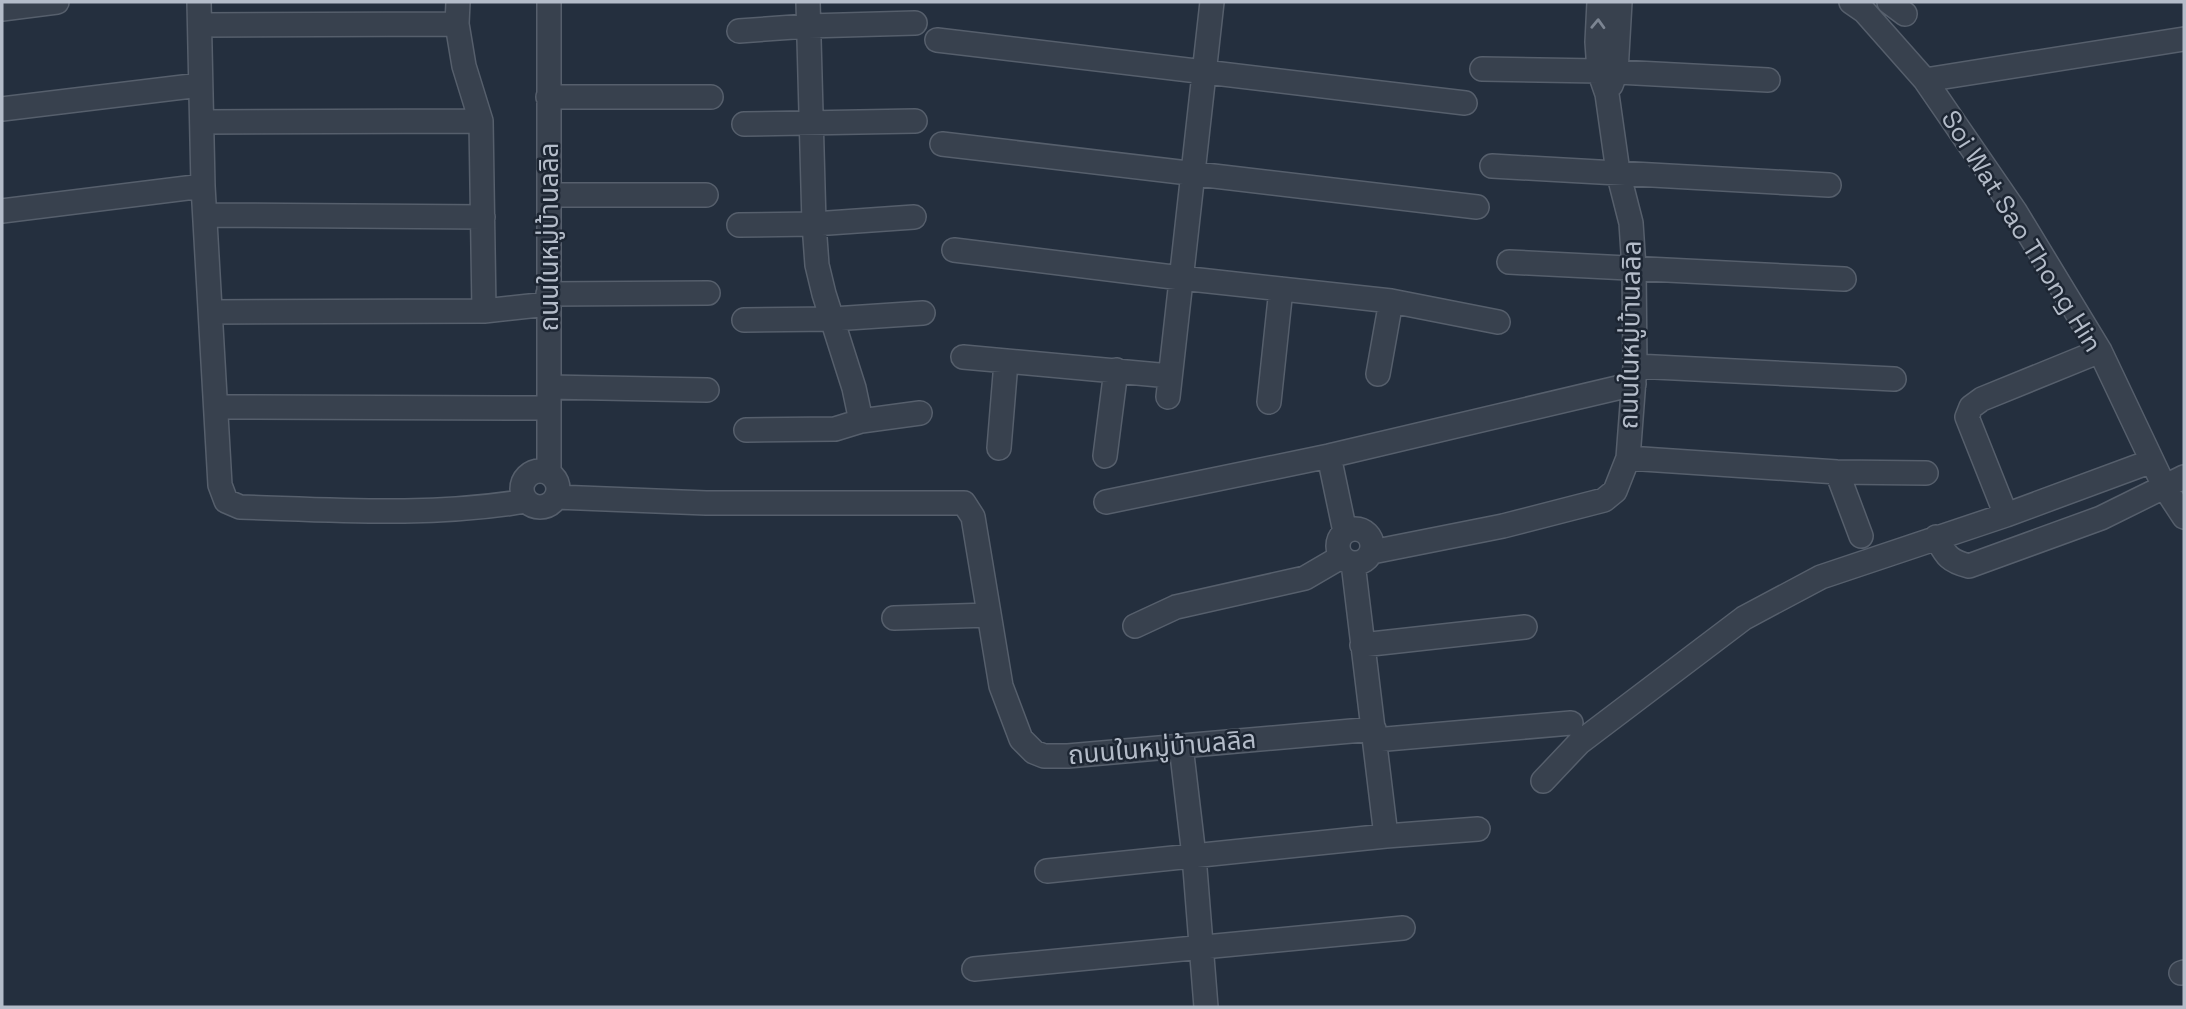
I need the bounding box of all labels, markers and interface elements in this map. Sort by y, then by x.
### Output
one-way arrow [1590,18,1605,29]
street label: Soi Wat Sao Thong Hin [1934,104,2110,358]
street label: ถนนในหมู่บ้านลลิล [532,143,566,331]
street label: ถนนในหมู่บ้านลลิล [1611,240,1649,430]
street label: ถนนในหมู่บ้านลลิล [1066,722,1258,772]

